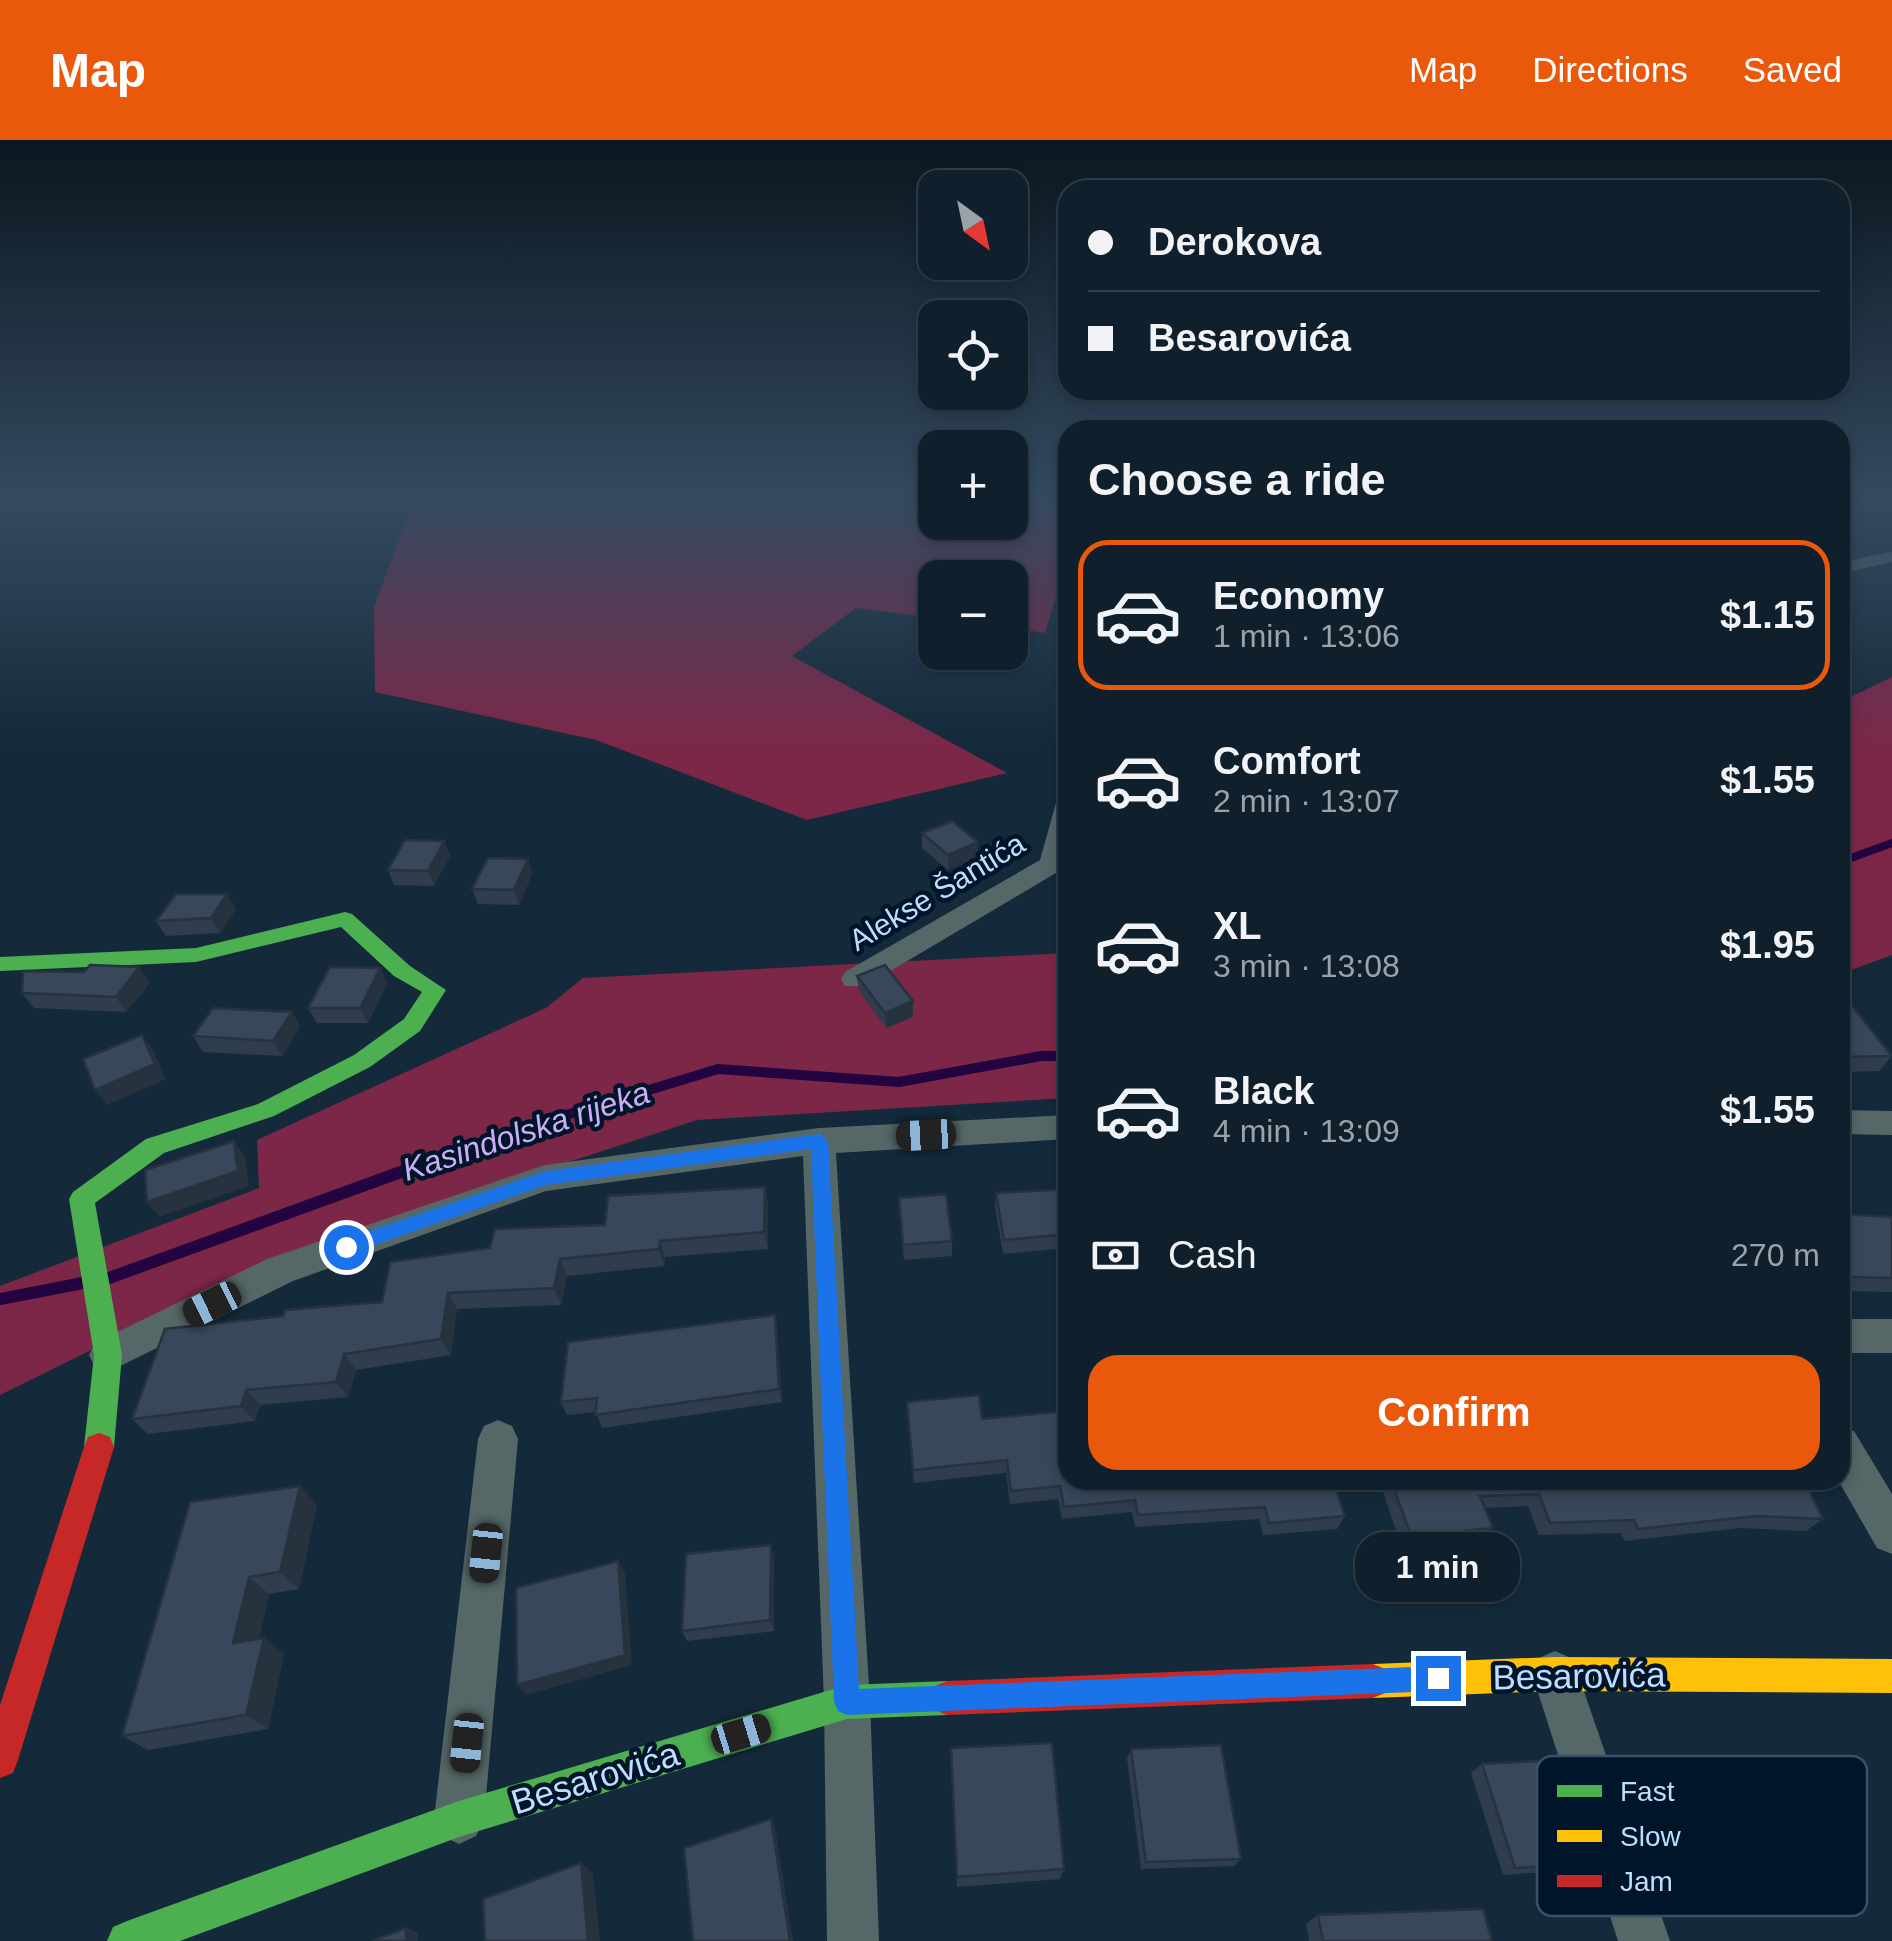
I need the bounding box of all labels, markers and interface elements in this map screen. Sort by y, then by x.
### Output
text: Map [50,44,146,97]
text: Map [1409,50,1477,89]
text: Directions [1532,50,1688,89]
text: Saved [1743,50,1842,89]
north arrow [918,170,1028,280]
map controls [918,170,1028,670]
text: Derokova [1148,221,1321,263]
button: locate [918,300,1028,410]
text: Besarovića [1148,317,1351,359]
button: + [918,430,1028,540]
text: Choose a ride [1088,454,1386,505]
button: − [918,560,1028,670]
icon: car [1093,570,1183,660]
text: Economy [1213,575,1384,617]
text: $1.15 [1720,594,1815,636]
text: 1 min · 13:06 [1213,618,1400,654]
icon: car [1093,735,1183,825]
text: Comfort [1213,740,1361,782]
text: $1.55 [1720,759,1815,801]
text: 2 min · 13:07 [1213,783,1400,819]
street label: Alekse Šantića [843,826,1031,957]
icon: car [1093,900,1183,990]
text: XL [1213,905,1262,947]
text: $1.95 [1720,924,1815,966]
text: 3 min · 13:08 [1213,948,1400,984]
icon: car [1093,1065,1183,1155]
text: Black [1213,1070,1314,1112]
water label: Kasindolska rijeka [398,1074,654,1188]
text: $1.55 [1720,1089,1815,1131]
text: 4 min · 13:09 [1213,1113,1400,1149]
car [895,1118,957,1152]
route start [324,1225,369,1270]
icon: cash [1088,1228,1143,1283]
text: Cash [1168,1234,1257,1276]
text: 270 m [1731,1237,1820,1273]
car [178,1277,246,1331]
button: Confirm [1088,1355,1820,1470]
car [468,1522,504,1584]
callout: 1 min [1356,1533,1520,1603]
text: 1 min [1396,1549,1479,1585]
street label: Besarovića [1492,1654,1666,1697]
route end [1416,1656,1461,1701]
car [708,1711,774,1757]
car [449,1712,485,1774]
street label: Besarovića [506,1733,684,1821]
legend [1537,1756,1867,1916]
text: Fast [1620,1776,1675,1807]
text: Slow [1620,1821,1681,1852]
text: Jam [1620,1866,1673,1897]

